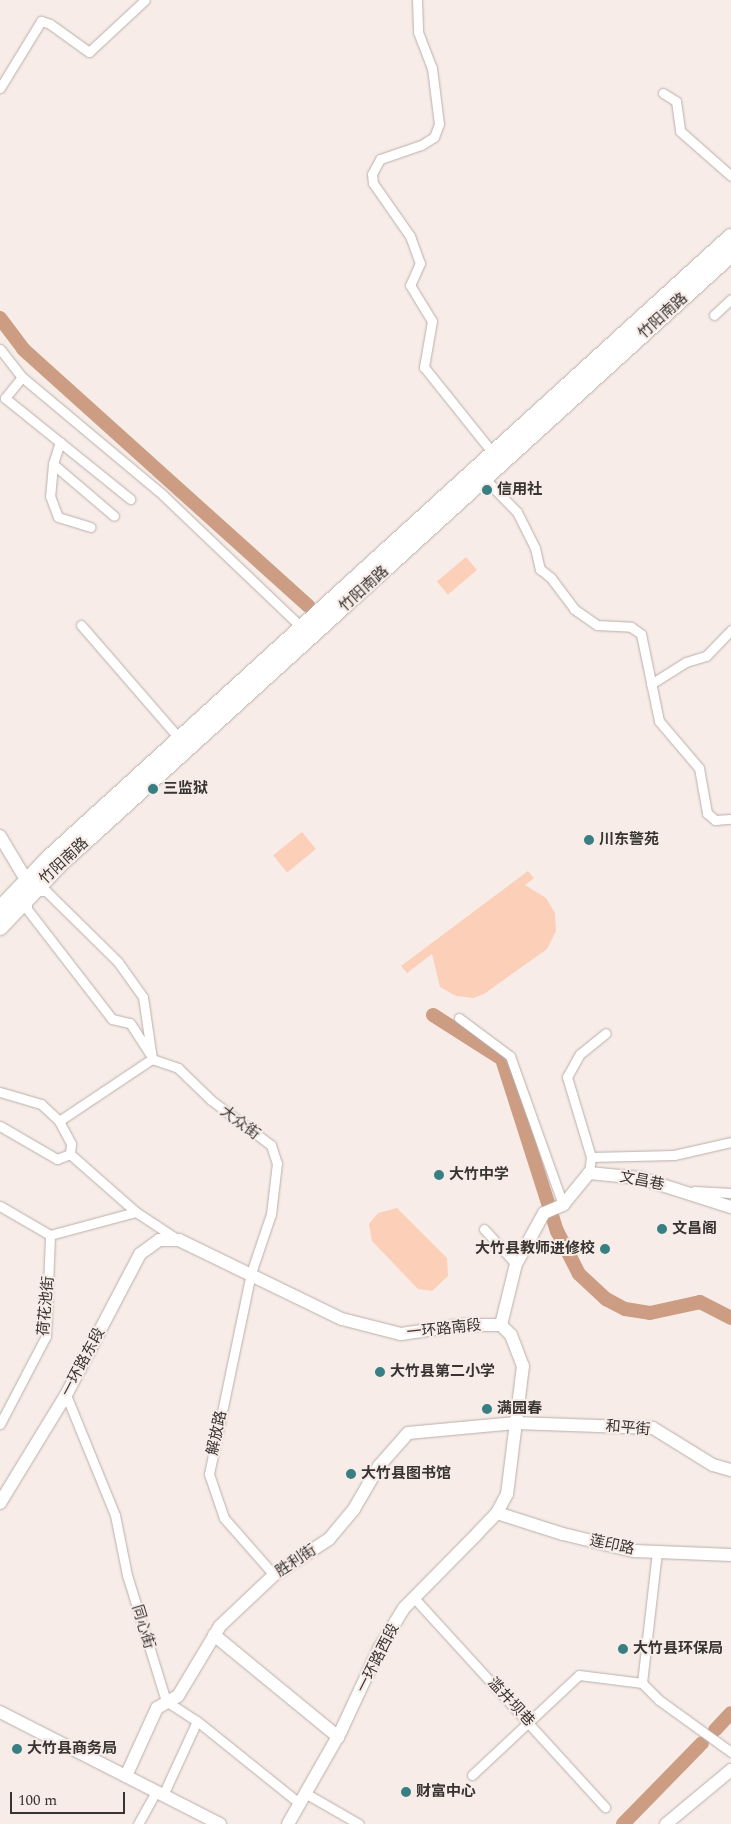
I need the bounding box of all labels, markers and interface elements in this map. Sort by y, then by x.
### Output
street label: 竹阳南路 [635,289,691,343]
place label: 信用社 [497,481,542,499]
marker: 信用社 [481,484,493,496]
street label: 竹阳南路 [336,562,392,616]
place label: 三监狱 [163,780,208,798]
marker: 三监狱 [147,783,159,795]
place label: 川东警苑 [599,831,659,849]
street label: 竹阳南路 [36,834,92,888]
marker: 川东警苑 [583,834,595,846]
street label: 大众街 [217,1102,263,1144]
place label: 大竹中学 [449,1166,509,1184]
street label: 文昌巷 [618,1168,666,1194]
marker: 大竹中学 [433,1169,445,1181]
place label: 文昌阁 [672,1220,717,1238]
marker: 文昌阁 [656,1223,668,1235]
place label: 大竹县教师进修校 [475,1240,595,1258]
marker: 大竹县教师进修校 [599,1243,611,1255]
street label: 荷花池街 [34,1275,58,1337]
street label: 一环路南段 [406,1316,482,1342]
street label: 一环路东段 [57,1325,109,1399]
place label: 大竹县第二小学 [390,1363,495,1381]
marker: 大竹县第二小学 [374,1366,386,1378]
place label: 满园春 [497,1400,542,1418]
marker: 满园春 [481,1403,493,1415]
street label: 解放路 [204,1409,230,1457]
street label: 和平街 [605,1417,651,1439]
place label: 大竹县图书馆 [361,1465,451,1483]
marker: 大竹县图书馆 [345,1468,357,1480]
street label: 莲印路 [588,1532,636,1558]
street label: 胜利街 [272,1541,320,1581]
street label: 同心街 [128,1603,158,1651]
street label: 一环路西段 [353,1621,403,1695]
place label: 大竹县环保局 [633,1640,723,1658]
marker: 大竹县环保局 [617,1643,629,1655]
street label: 滥井坝巷 [484,1674,538,1730]
place label: 大竹县商务局 [27,1740,117,1758]
marker: 大竹县商务局 [11,1743,23,1755]
scale bar [12,1782,128,1814]
place label: 财富中心 [416,1783,476,1801]
marker: 财富中心 [400,1786,412,1798]
text: 100 m [18,1789,57,1812]

